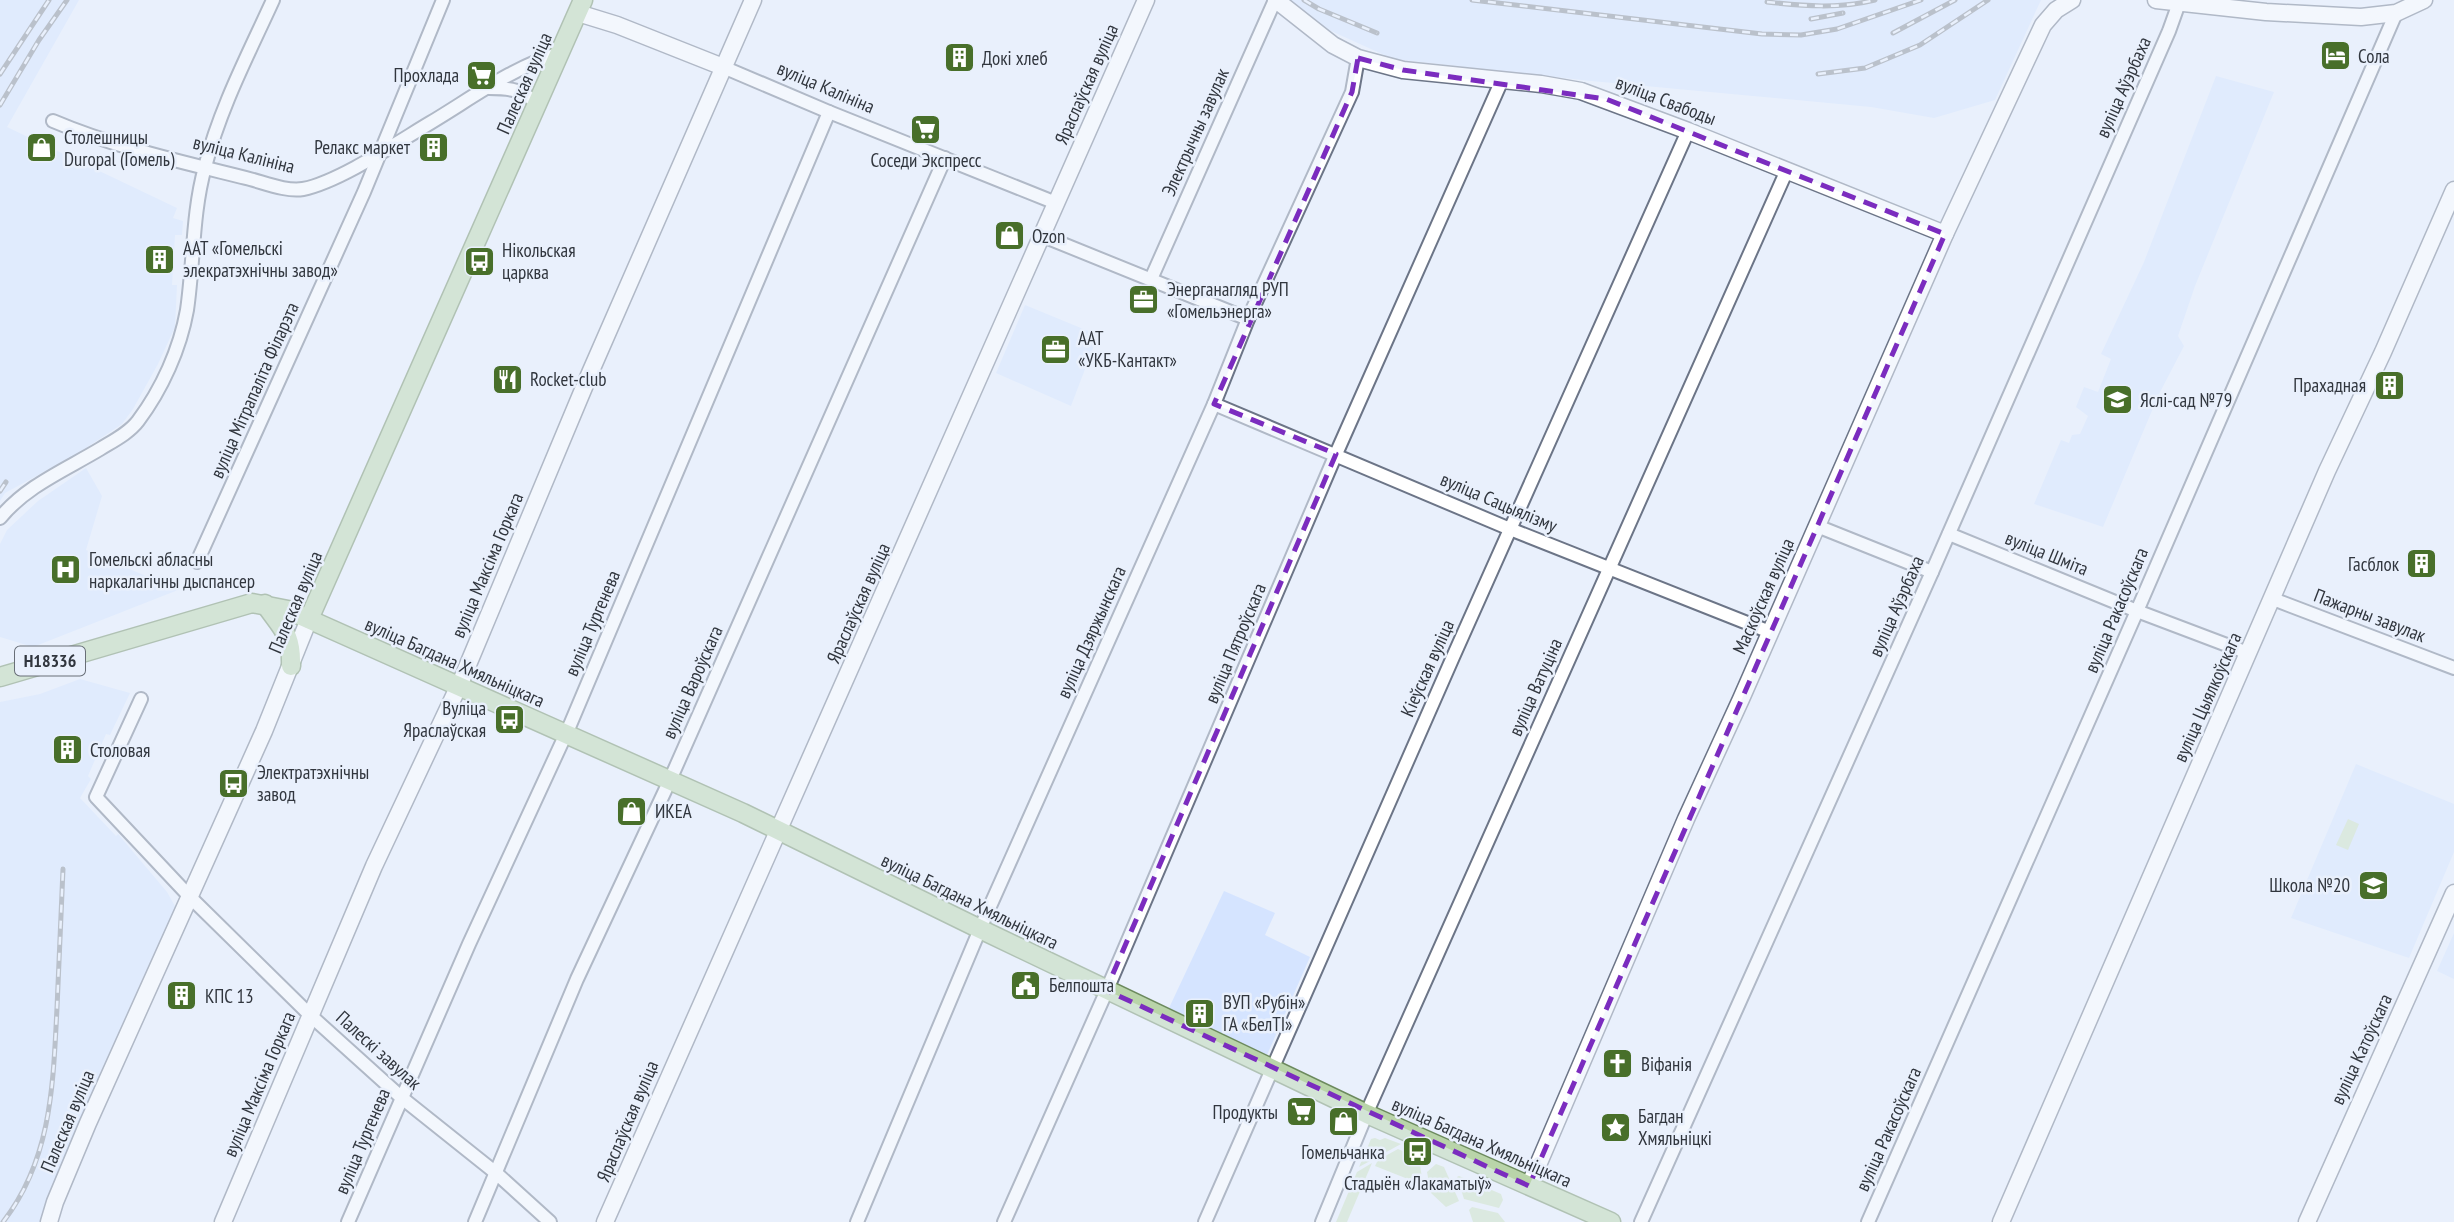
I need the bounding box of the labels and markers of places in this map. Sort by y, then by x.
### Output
hotel icon: Сола [2318,39,2352,73]
building icon: Докі хлеб [942,41,976,75]
place label: Сола [2358,44,2390,68]
place label: Докі хлеб [982,46,1048,70]
supermarket icon: Прохлада [465,58,499,92]
place label: Прохлада [393,63,459,87]
supermarket icon: Соседи Экспресс [909,112,943,146]
place label: Столешницы Duropal (Гомель) [64,125,175,171]
building icon: Релакс маркет [416,130,450,164]
shop icon: Столешницы Duropal (Гомель) [24,131,58,165]
place label: Релакс маркет [314,135,411,159]
place label: Соседи Экспресс [870,148,982,172]
shop icon: Ozon [992,219,1026,253]
place label: Ozon [1032,224,1065,248]
place label: ААТ «Гомельскі элекратэхнічны завод» [183,236,338,282]
place label: Нікольская царква [502,238,576,284]
building icon: ААТ «Гомельскі элекратэхнічны завод» [143,242,177,276]
bus stop icon: Нікольская царква [462,244,496,278]
place label: Энерганагляд РУП «Гомельэнерга» [1167,277,1289,323]
office icon: Энерганагляд РУП «Гомельэнерга» [1127,283,1161,317]
place label: ААТ «УКБ-Кантакт» [1078,326,1177,372]
office icon: ААТ «УКБ-Кантакт» [1038,332,1072,366]
restaurant icon: Rocket-club [490,362,524,396]
place label: Rocket-club [530,367,606,391]
building icon: Прахадная [2372,368,2406,402]
place label: Прахадная [2293,373,2366,397]
school or university icon: Яслі-сад №79 [2100,383,2134,417]
place label: Яслі-сад №79 [2140,388,2232,412]
place label: Гомельскі абласны наркалагічны дыспансер [89,547,255,593]
building icon: Гасблок [2405,547,2439,581]
place label: Гасблок [2348,552,2400,576]
hospital icon: Гомельскі абласны наркалагічны дыспансер [49,553,83,587]
place label: Вуліца Яраслаўская [403,696,486,742]
bus stop icon: Вуліца Яраслаўская [492,702,526,736]
building icon: Столовая [50,733,84,767]
place label: Столовая [90,738,150,762]
place label: Электратэхнічны завод [257,760,369,806]
bus stop icon: Электратэхнічны завод [217,766,251,800]
shop icon: ИКЕА [615,794,649,828]
place label: ИКЕА [655,799,692,823]
school or university icon: Школа №20 [2356,868,2390,902]
place label: Школа №20 [2269,873,2350,897]
public building icon: Белпошта [1009,968,1043,1002]
place label: Белпошта [1049,973,1114,997]
building icon: КПС 13 [165,979,199,1013]
place label: КПС 13 [205,984,254,1008]
place label: ВУП «Рубін» ГА «БелТІ» [1223,990,1305,1036]
building icon: ВУП «Рубін» ГА «БелТІ» [1183,996,1217,1030]
church icon: Віфанія [1601,1047,1635,1081]
place label: Віфанія [1641,1052,1692,1076]
supermarket icon: Продукты [1284,1095,1318,1129]
place label: Продукты [1212,1100,1278,1124]
shop icon: Гомельчанка [1326,1104,1360,1138]
place label: Багдан Хмяльніцкі [1638,1104,1712,1150]
place icon: Багдан Хмяльніцкі [1598,1110,1632,1144]
bus stop icon: Стадыён «Лакаматыў» [1401,1135,1435,1169]
place label: Гомельчанка [1301,1140,1385,1164]
place label: Стадыён «Лакаматыў» [1344,1171,1492,1195]

